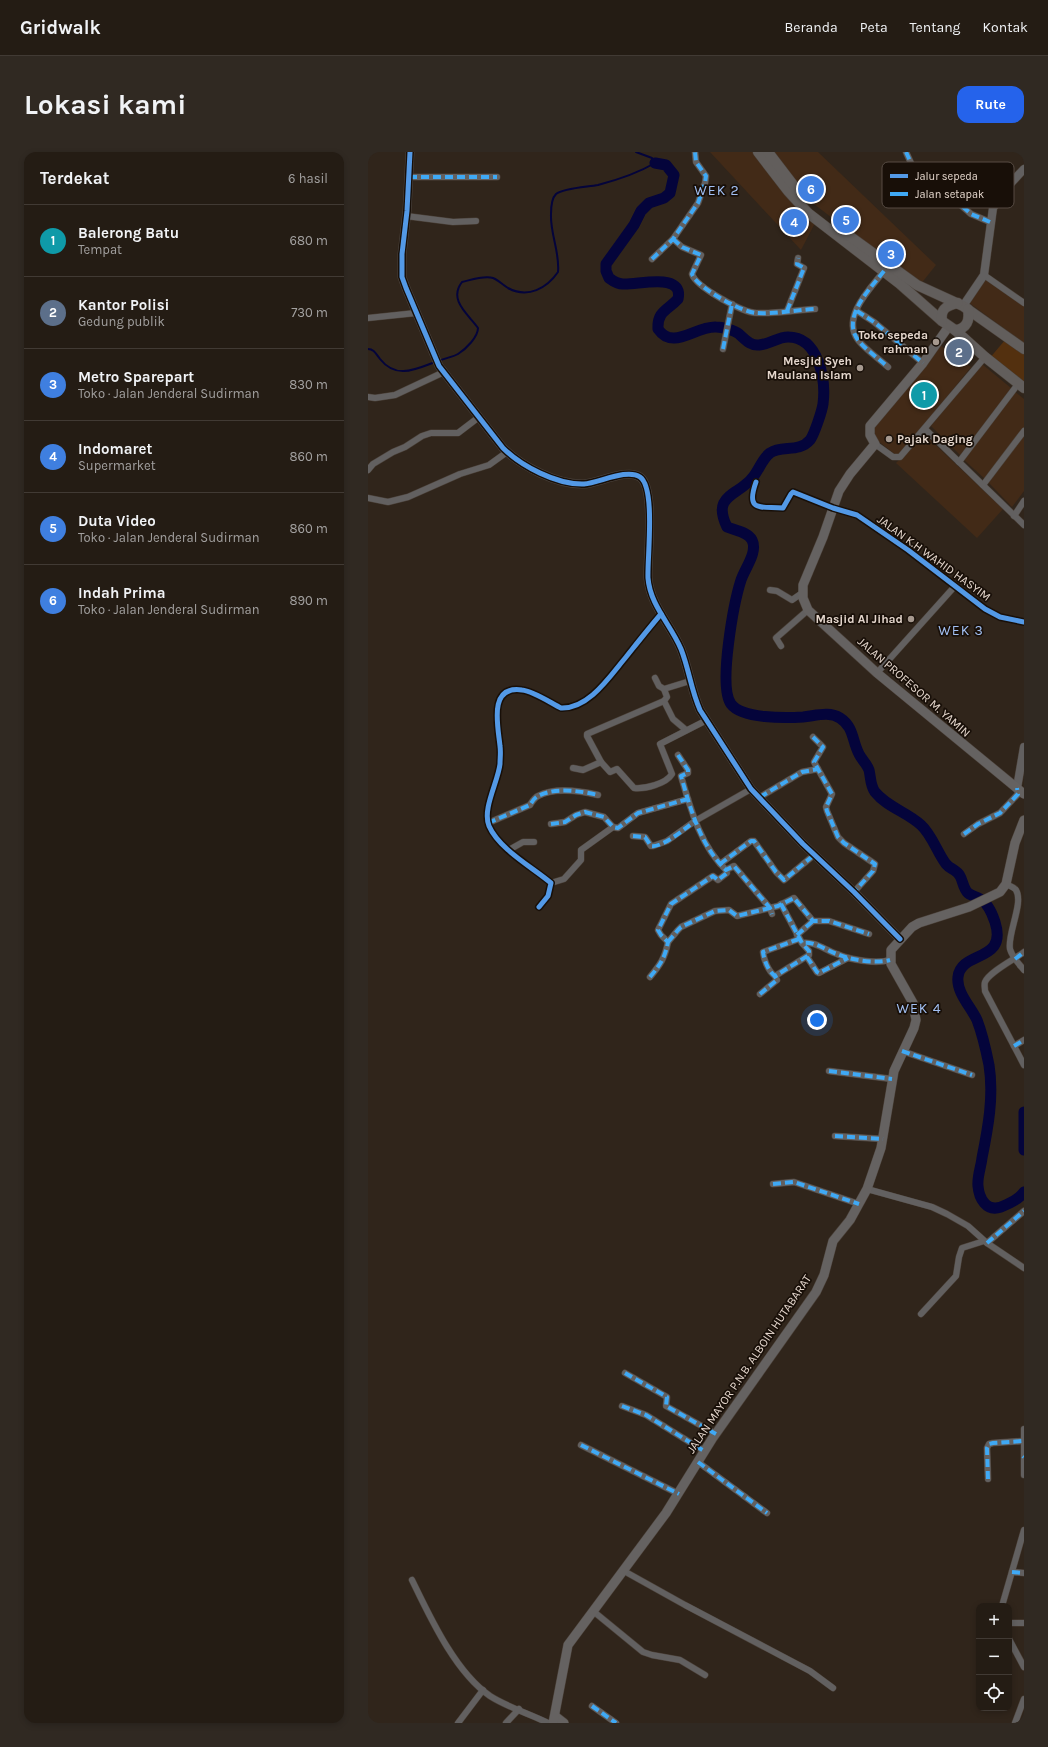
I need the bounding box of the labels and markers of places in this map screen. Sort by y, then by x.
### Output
pin: 6 [798,174,824,204]
pin: 5 [833,205,859,235]
pin: 4 [781,207,807,237]
pin: 3 [878,239,904,269]
place label: Toko sepeda rahman [858,328,928,356]
marker: Toko sepeda rahman [931,337,941,347]
pin: 2 [946,337,972,367]
place label: Mesjid Syeh Maulana Islam [767,354,852,382]
marker: Mesjid Syeh Maulana Islam [855,363,865,373]
pin: 1 [911,380,937,410]
place label: Pajak Daging [897,432,973,446]
marker: Pajak Daging [884,434,894,444]
place label: Masjid Al Jihad [815,612,903,626]
marker: Masjid Al Jihad [906,614,916,624]

